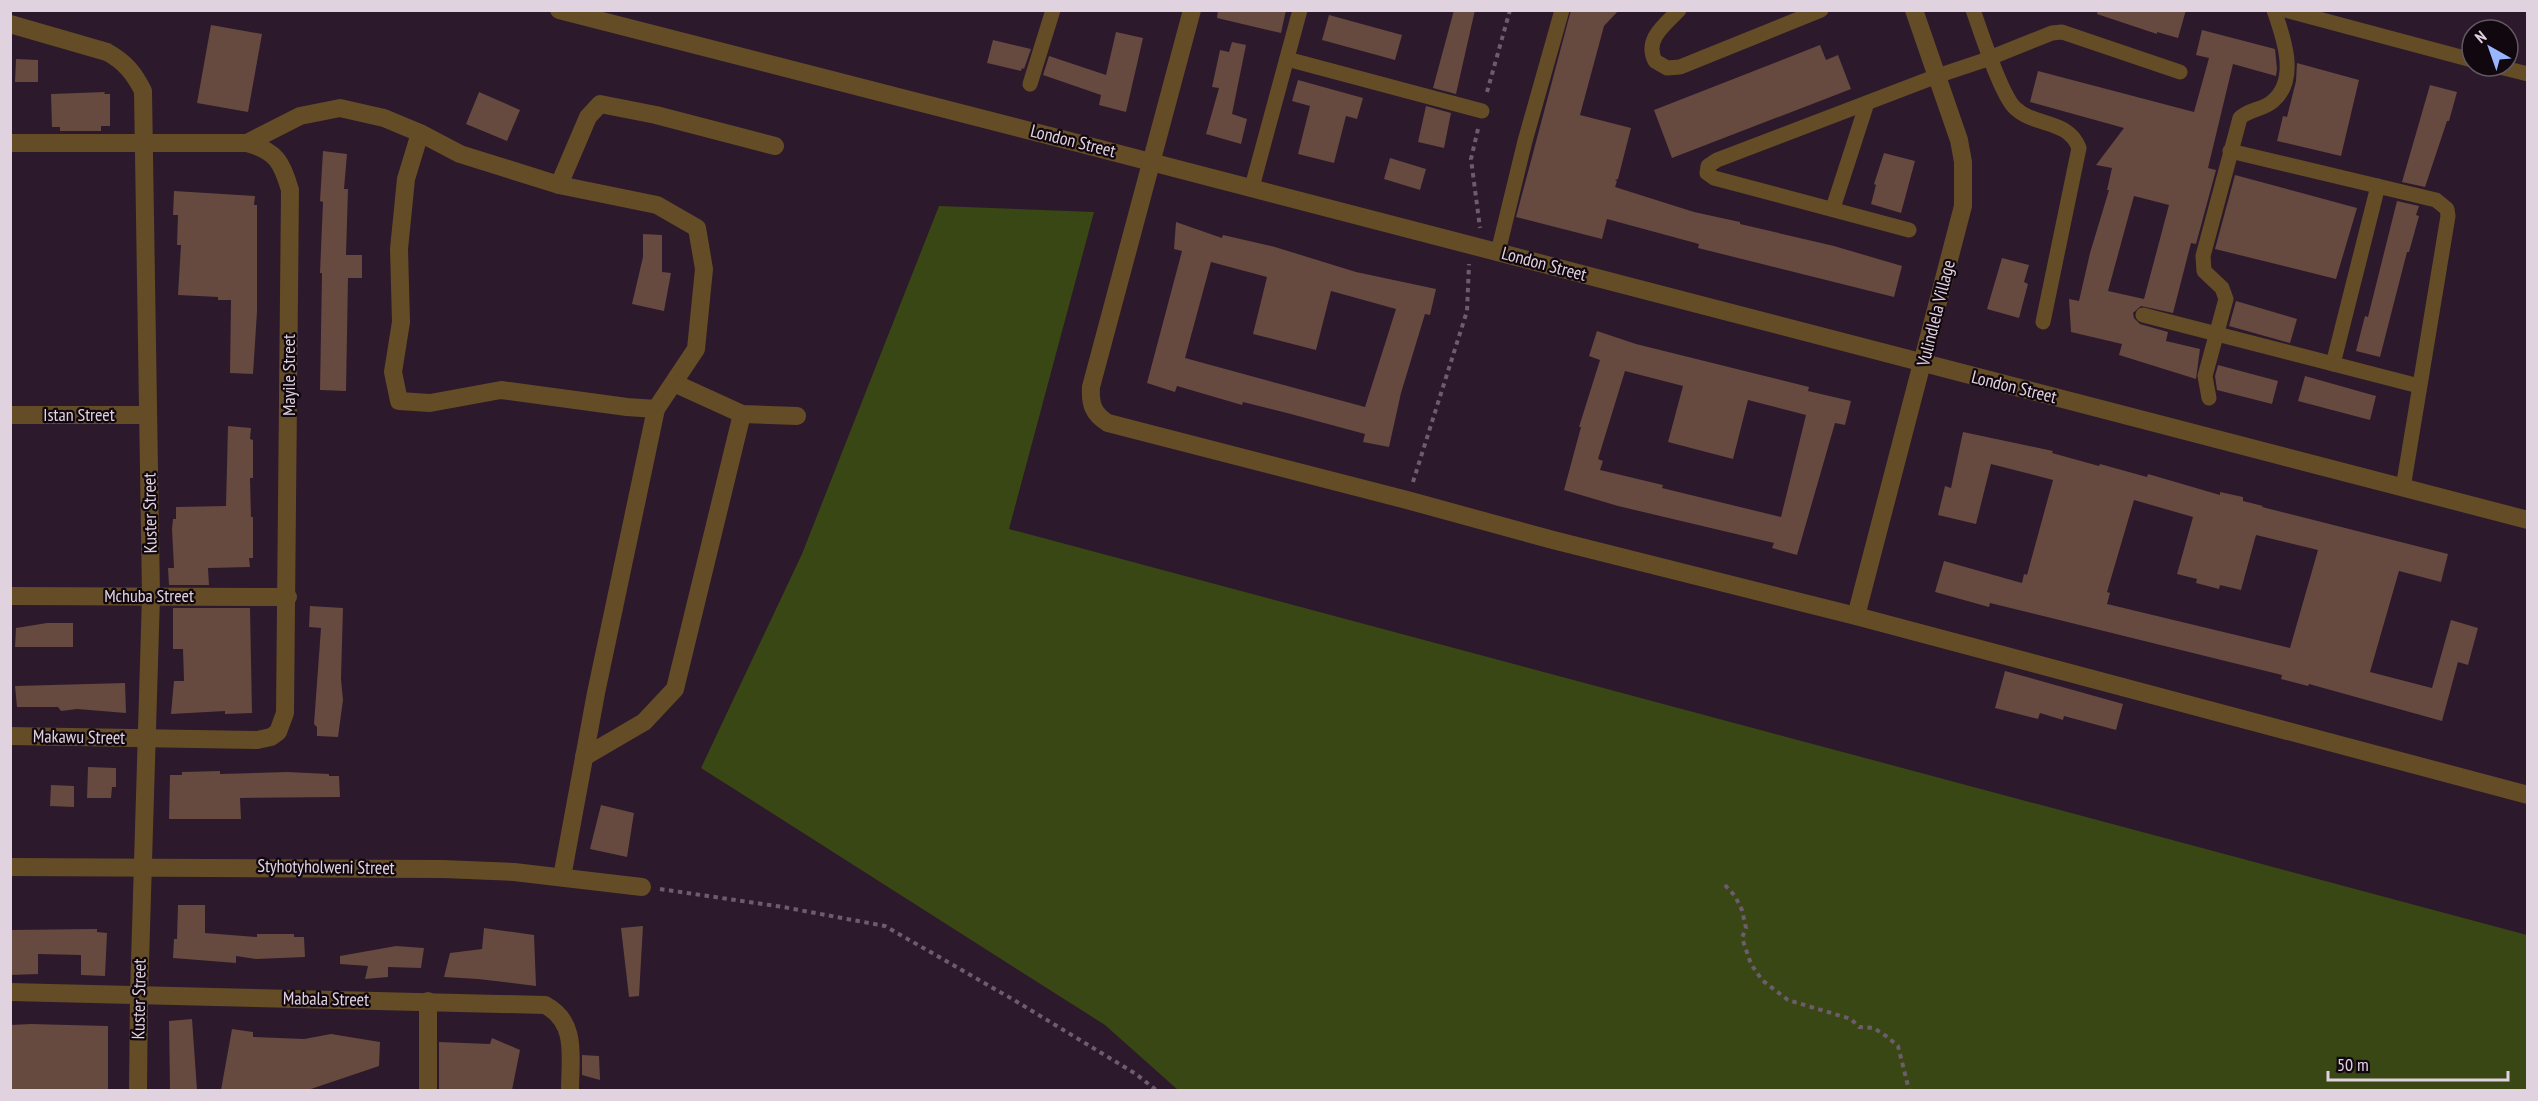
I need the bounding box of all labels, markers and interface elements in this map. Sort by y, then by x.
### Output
north arrow [2460,18,2520,78]
text: N [2471,26,2490,47]
street label: London Street [1028,119,1118,162]
street label: London Street [1499,241,1589,286]
street label: Vulindlela Village [1911,257,1960,369]
street label: Mayile Street [277,334,300,416]
street label: London Street [1969,365,2059,408]
street label: Istan Street [43,403,115,426]
street label: Kuster Street [137,472,162,554]
street label: Mchuba Street [104,584,194,607]
street label: Makawu Street [33,724,125,749]
street label: Styhotyholweni Street [257,854,395,879]
street label: Kuster Street [126,958,151,1040]
street label: Mabala Street [283,986,369,1011]
scale bar [2328,1044,2508,1082]
text: 50 m [2337,1053,2369,1076]

